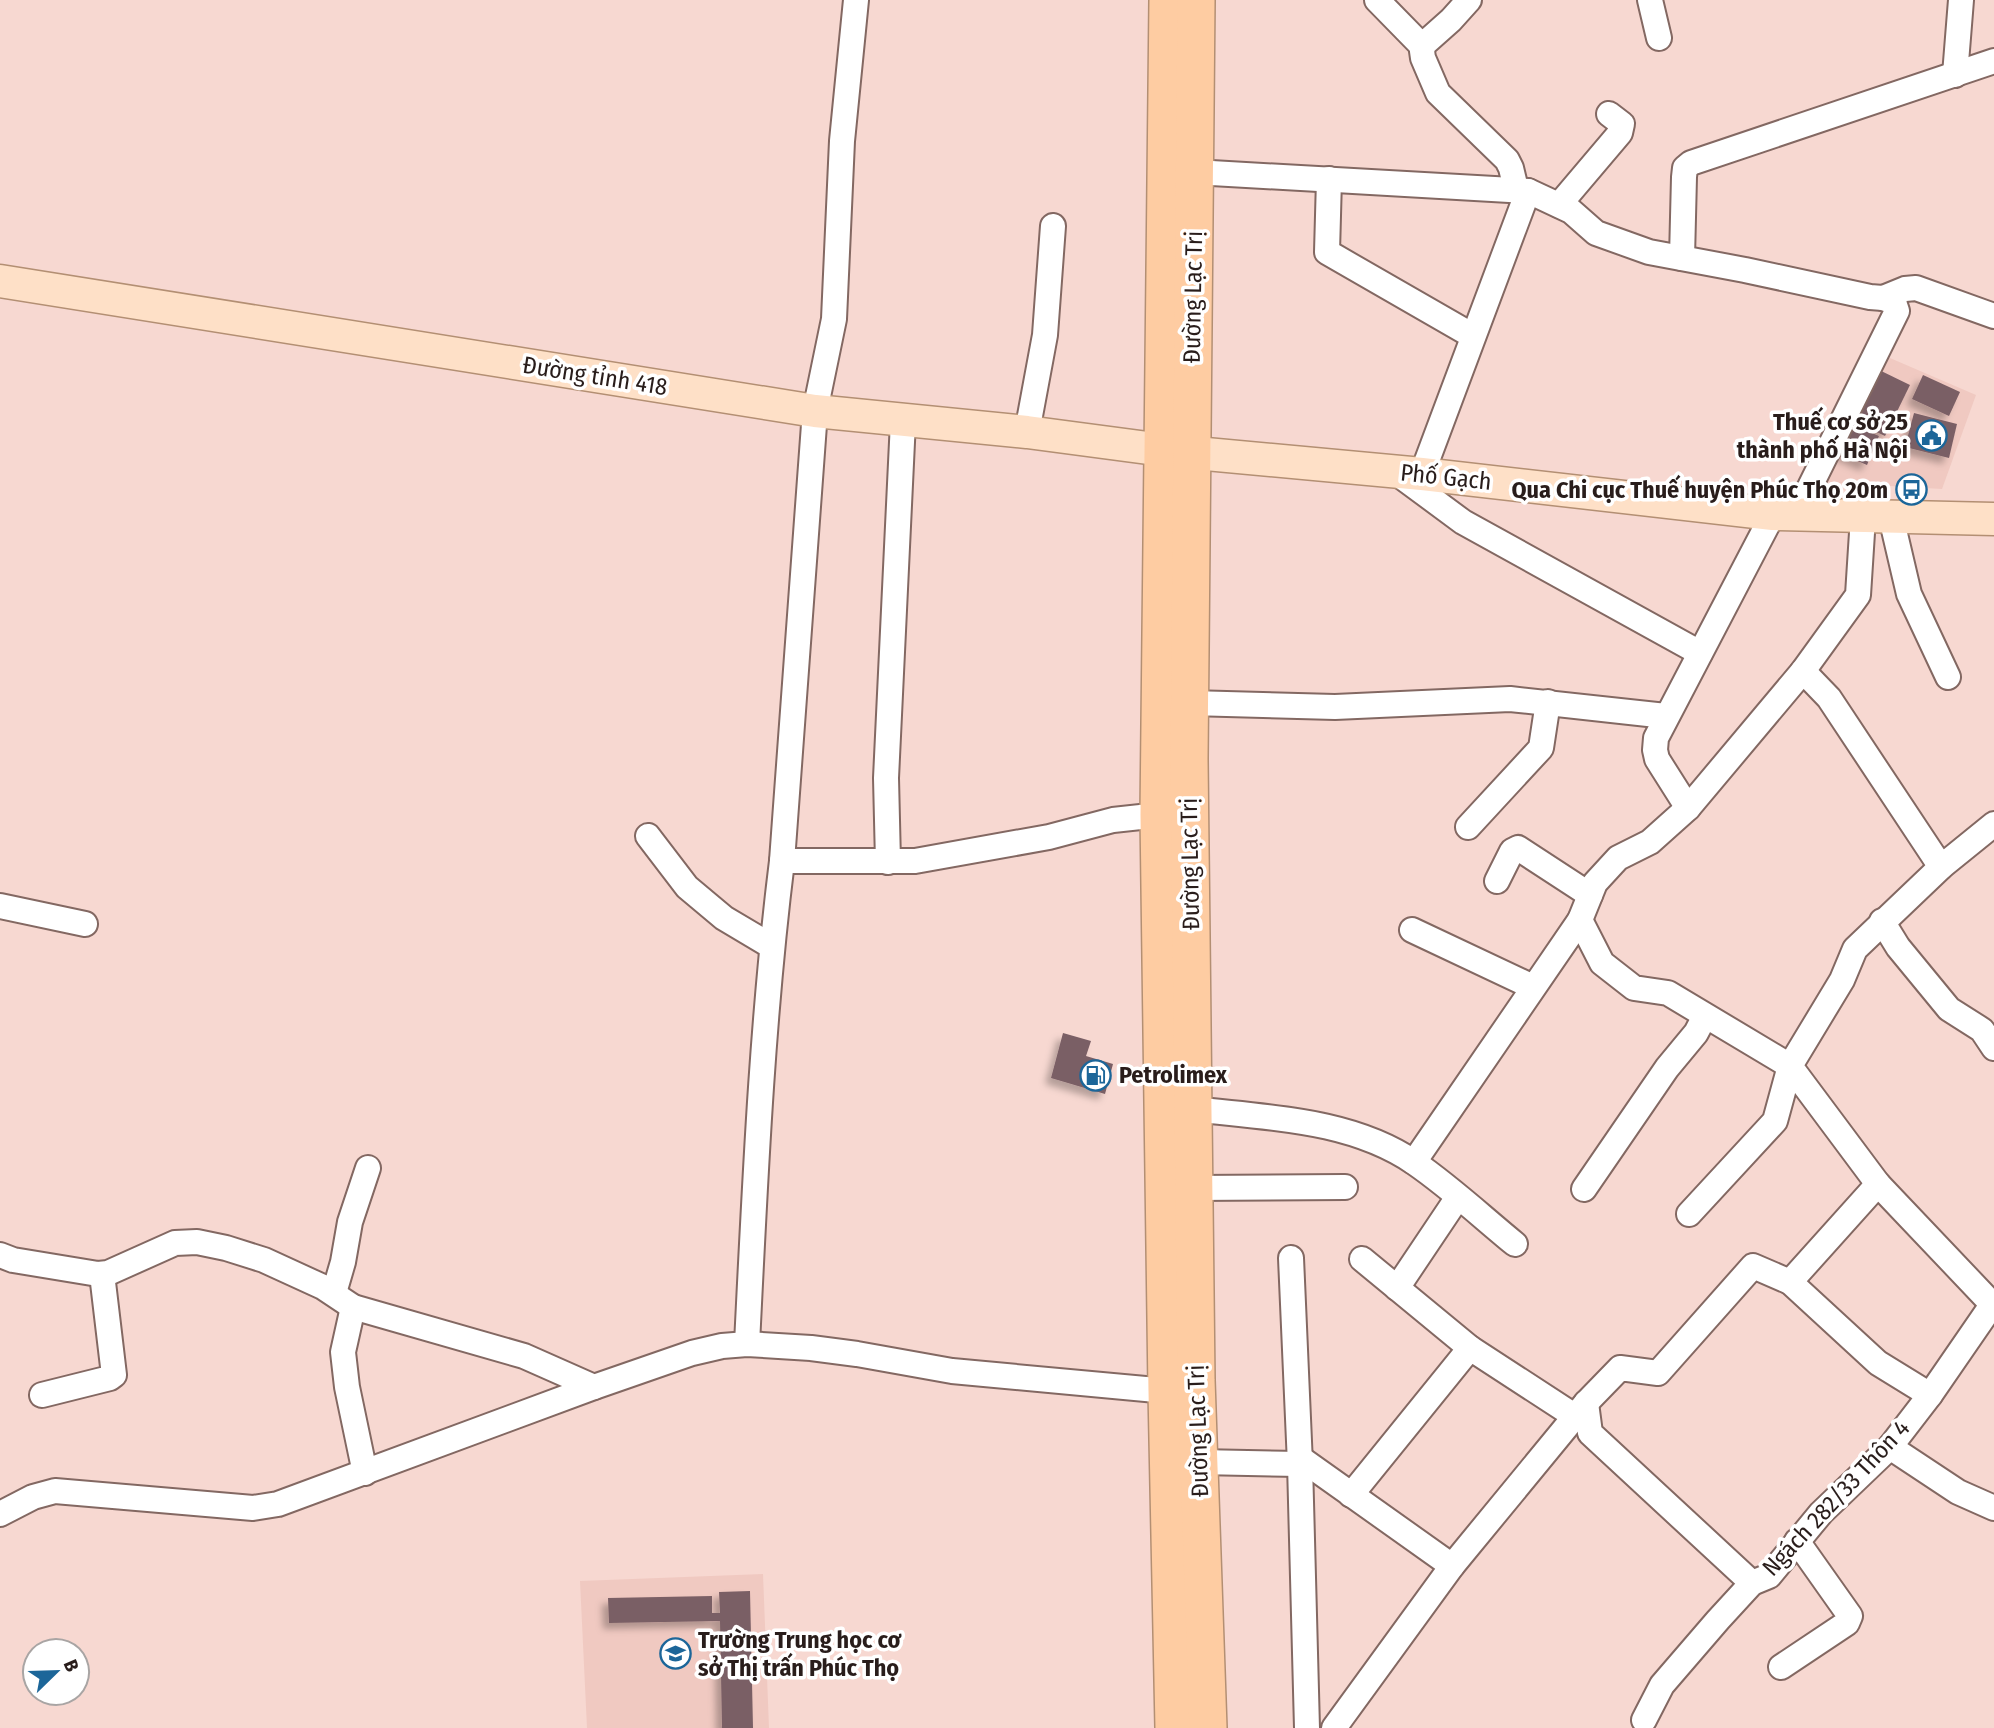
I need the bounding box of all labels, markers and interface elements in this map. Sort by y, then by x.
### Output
street label: Đường Lạc Trị [1178,231,1208,363]
street label: Đường tỉnh 418 [521,351,669,401]
place label: Thuế cơ sở 25 thành phố Hà Nội [1737,406,1908,464]
public building icon: Thuế cơ sở 25 thành phố Hà Nội [1914,419,1948,453]
street label: Phố Gạch [1399,458,1493,496]
bus stop icon: Qua Chi cục Thuế huyện Phúc Thọ 20m [1894,473,1928,507]
place label: Qua Chi cục Thuế huyện Phúc Thọ 20m [1512,474,1888,504]
street label: Đường Lạc Trị [1175,798,1205,930]
fuel station icon: Petrolimex [1079,1058,1113,1092]
place label: Petrolimex [1119,1061,1228,1089]
street label: Đường Lạc Trị [1182,1364,1214,1498]
street label: Ngách 282/33 Thôn 4 [1757,1414,1915,1582]
place label: Trường Trung học cơ sở Thị trấn Phúc Thọ [698,1626,902,1682]
north arrow [21,1637,91,1707]
school or university icon: Trường Trung học cơ sở Thị trấn Phúc Thọ [658,1637,692,1671]
text: B [59,1656,84,1675]

